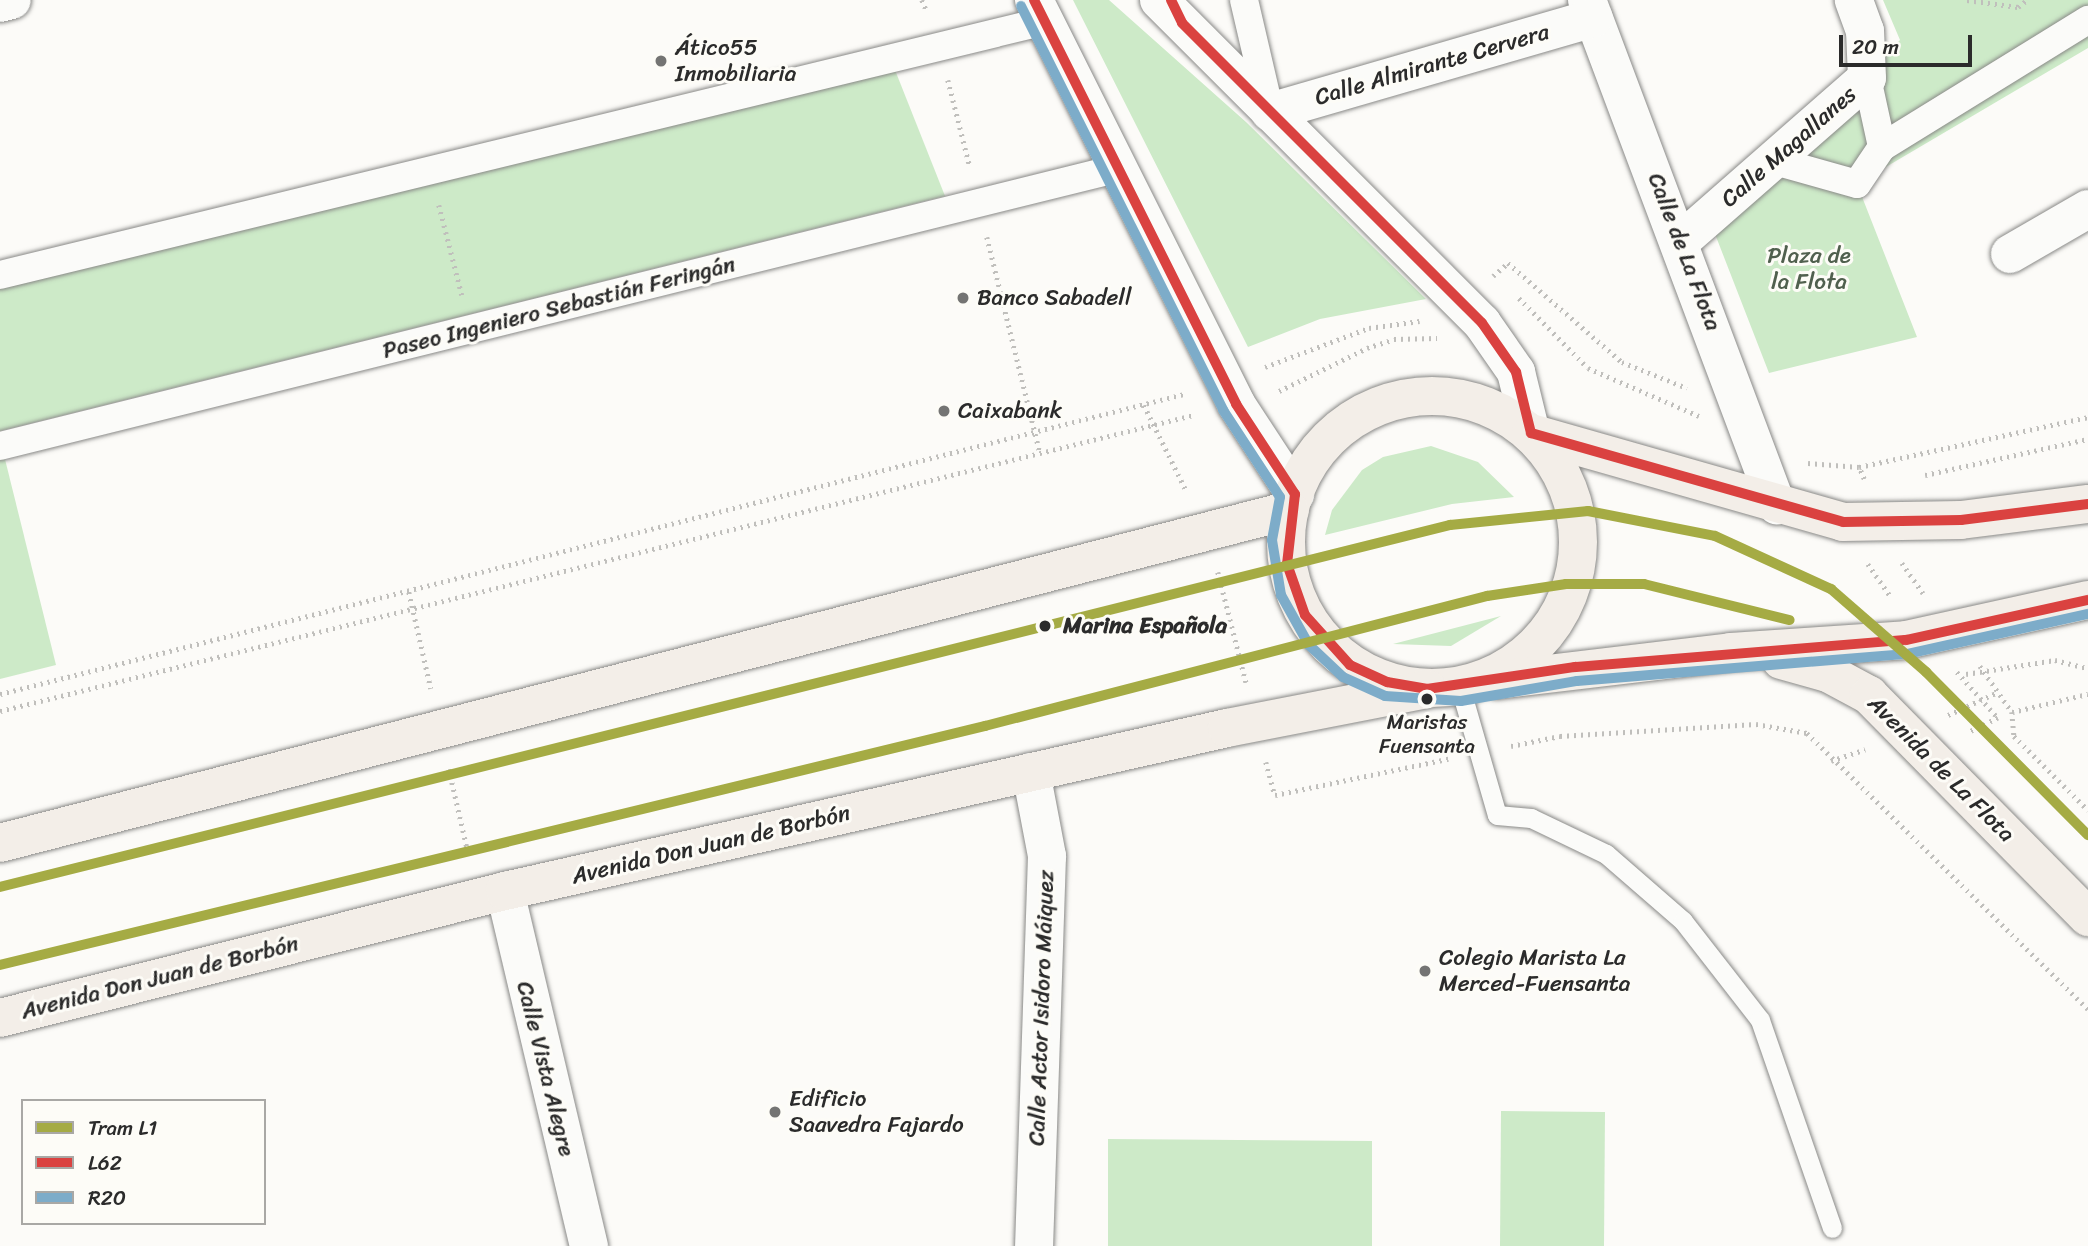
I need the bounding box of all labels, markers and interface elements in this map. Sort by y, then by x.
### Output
street label: Calle Almirante Cervera [1312,18,1552,112]
scale bar [1843,21,1976,65]
text: 20 m [1852,28,1899,66]
place label: Ático55 Inmobiliaria [675,34,796,88]
marker: Ático55 Inmobiliaria [653,53,669,69]
street label: Calle Magallanes [1716,81,1862,213]
street label: Calle de La Flota [1641,169,1727,335]
park label: Plaza de la Flota [1767,242,1851,296]
street label: Paseo Ingeniero Sebastián Feringán [380,251,738,365]
place label: Banco Sabadell [977,284,1131,312]
marker: Banco Sabadell [955,290,971,306]
place label: Caixabank [958,397,1062,425]
marker: Caixabank [936,403,952,419]
place label: Marina Española [1063,612,1228,640]
marker: Marina Española [1033,614,1057,638]
street label: Avenida de La Flota [1862,690,2020,848]
marker: Maristas Fuensanta [1420,692,1434,706]
place label: Maristas Fuensanta [1379,709,1475,759]
street label: Avenida Don Juan de Borbón [569,800,853,890]
street label: Calle Actor Isidoro Máiquez [1023,868,1061,1148]
street label: Avenida Don Juan de Borbón [18,930,302,1026]
place label: Colegio Marista La Merced-Fuensanta [1439,944,1630,998]
marker: Colegio Marista La Merced-Fuensanta [1417,963,1433,979]
street label: Calle Vista Alegre [510,978,580,1160]
place label: Edificio Saavedra Fajardo [789,1085,963,1139]
legend [21,1099,266,1225]
marker: Edificio Saavedra Fajardo [767,1104,783,1120]
text: Tram L1 [88,1109,157,1147]
text: L62 [88,1144,122,1182]
text: R20 [88,1179,126,1217]

